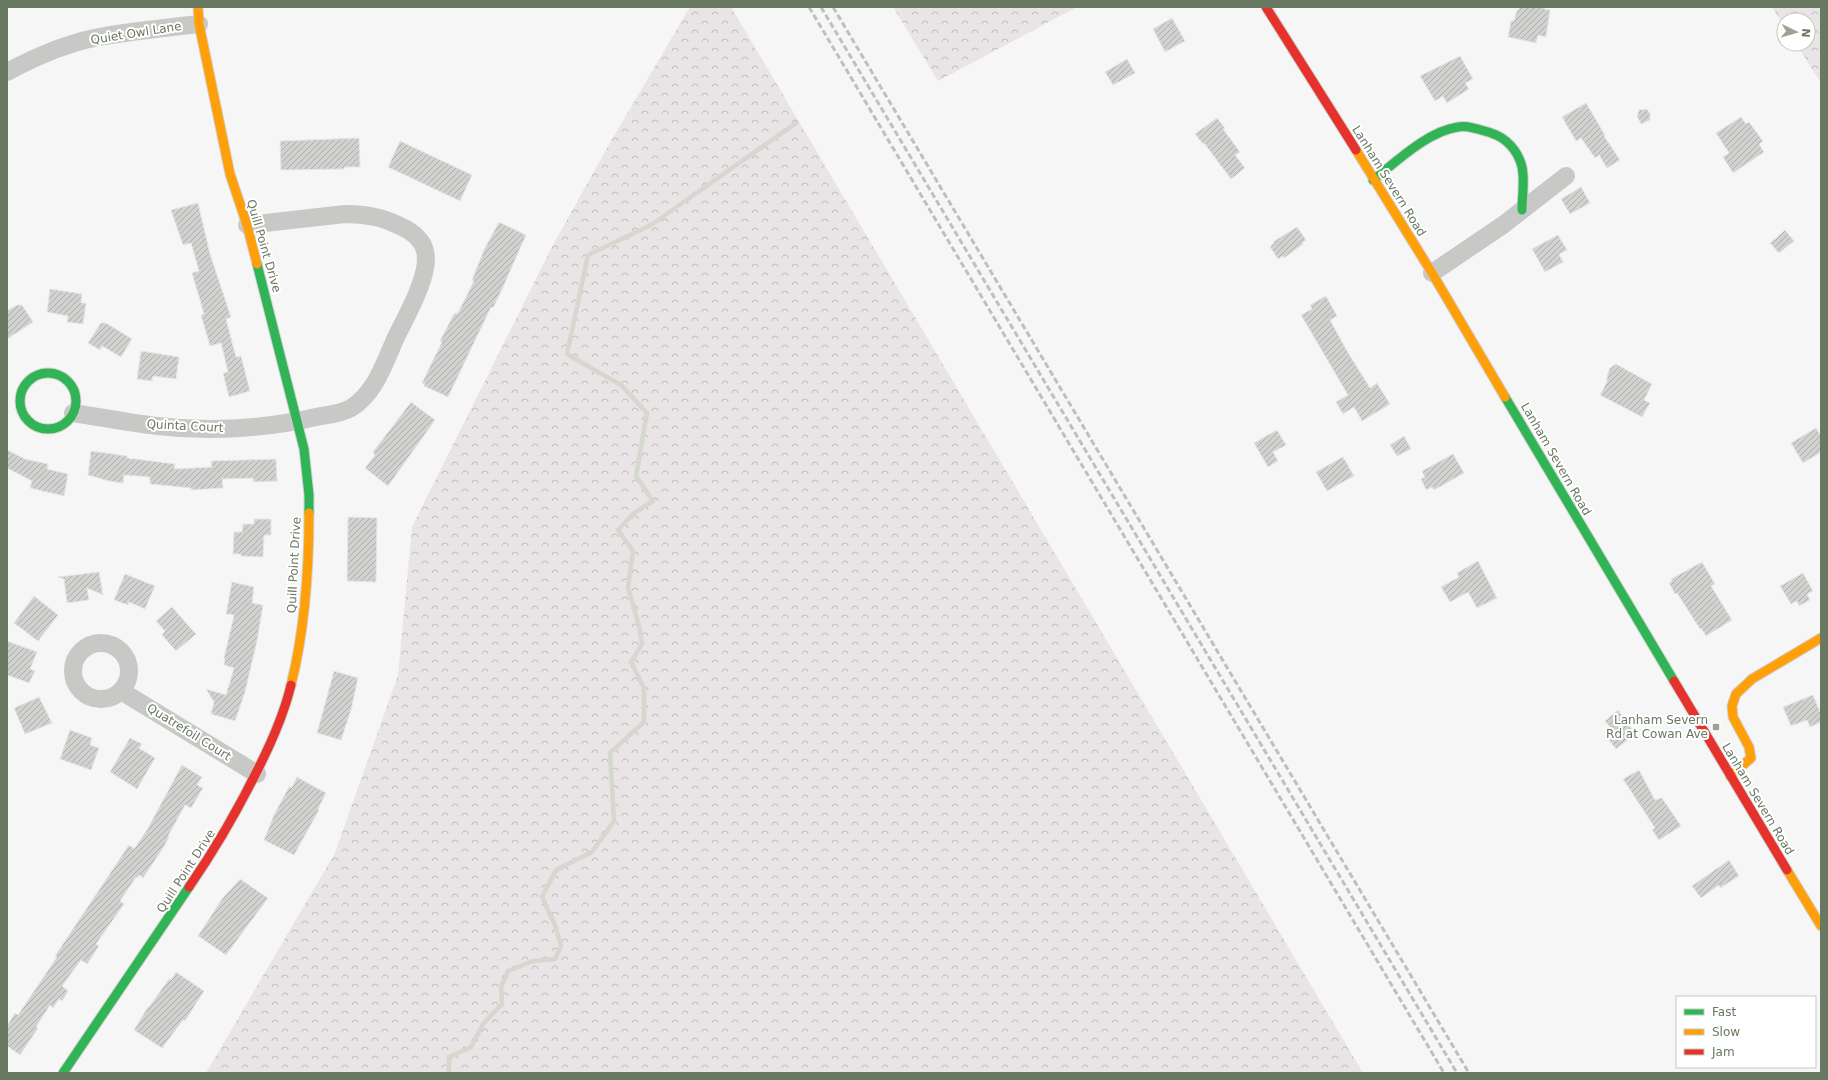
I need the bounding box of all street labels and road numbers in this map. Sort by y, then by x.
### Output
street label: Quiet Owl Lane [90,19,182,47]
street label: Lanham Severn Road [1349,123,1429,239]
street label: Quill Point Drive [244,198,284,294]
street label: Lanham Severn Road [1518,400,1594,518]
street label: Quinta Court [146,417,224,435]
street label: Quill Point Drive [284,516,304,614]
street label: Quatrefoil Court [145,701,234,764]
street label: Lanham Severn Road [1719,741,1797,857]
street label: Quill Point Drive [154,827,218,915]

